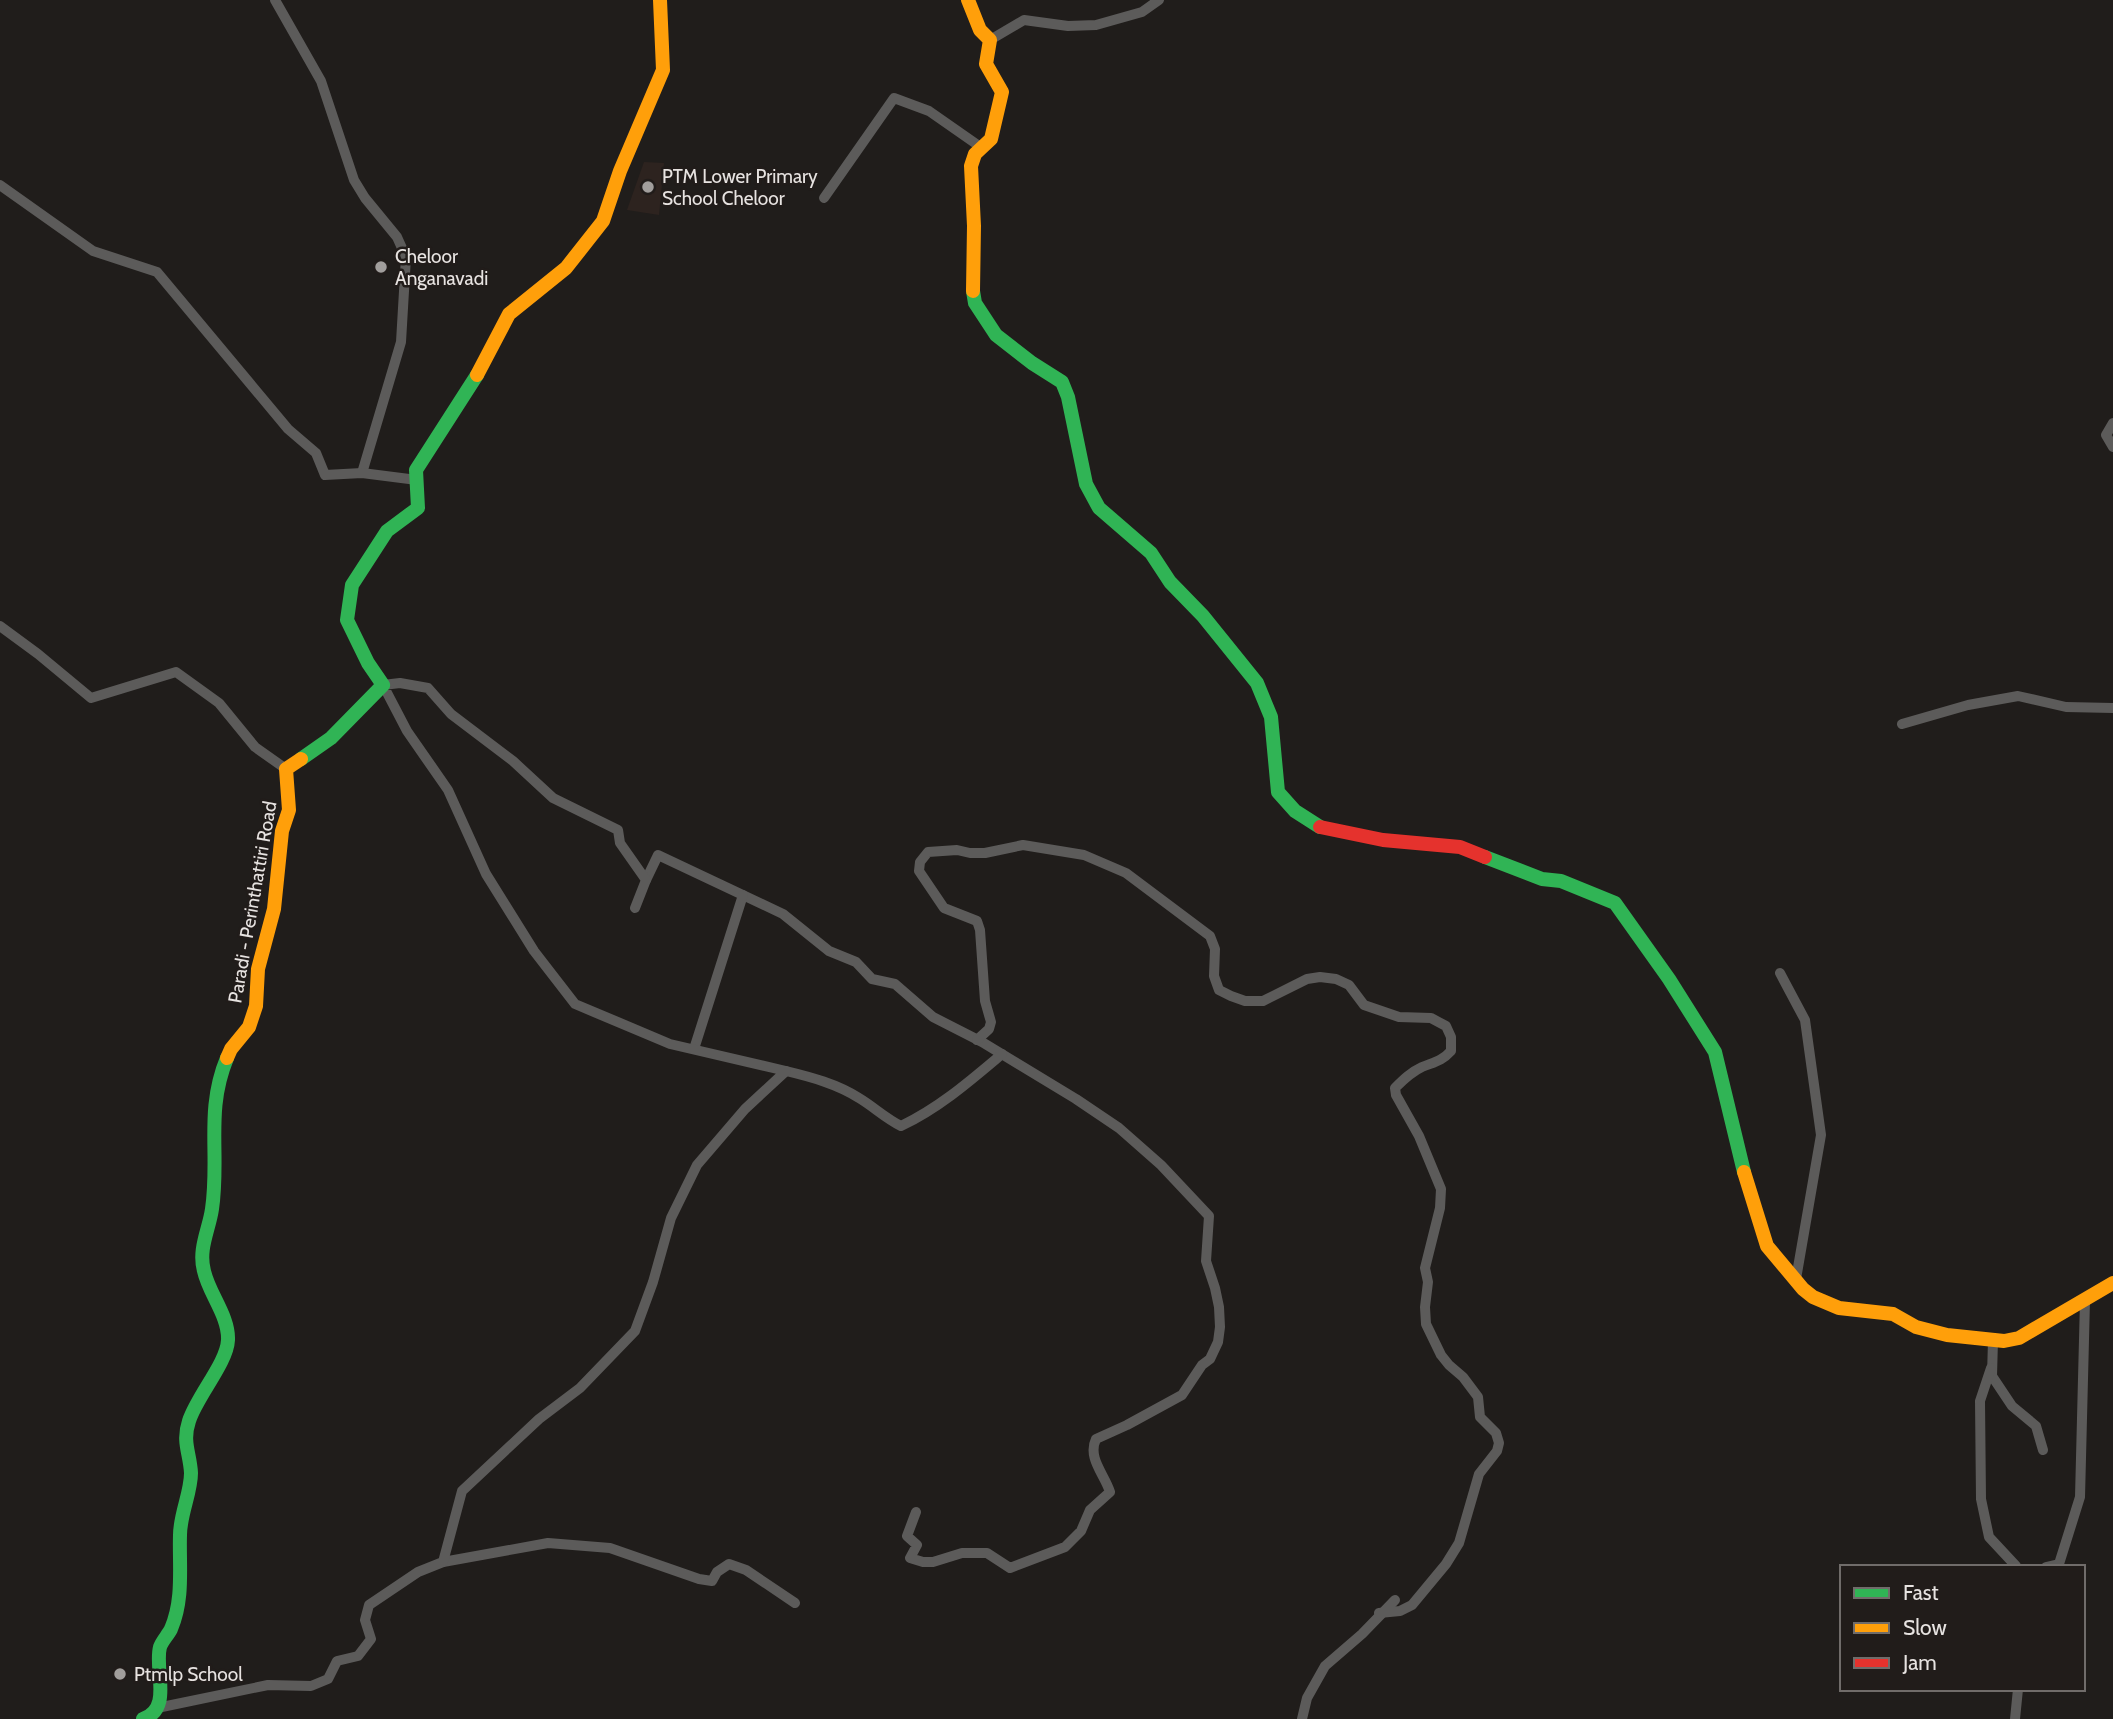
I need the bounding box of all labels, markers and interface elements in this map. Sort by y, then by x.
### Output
place label: PTM Lower Primary School Cheloor [662,165,818,210]
marker: PTM Lower Primary School Cheloor [640,179,656,195]
place label: Cheloor Anganavadi [395,245,488,290]
marker: Cheloor Anganavadi [373,259,389,275]
street label: Paradi - Perinthattiri Road [223,799,282,1005]
legend [1840,1565,2085,1691]
text: Fast [1903,1580,1939,1605]
text: Slow [1903,1615,1947,1640]
text: Jam [1902,1650,1937,1675]
place label: Ptmlp School [134,1663,243,1686]
marker: Ptmlp School [112,1666,128,1682]

